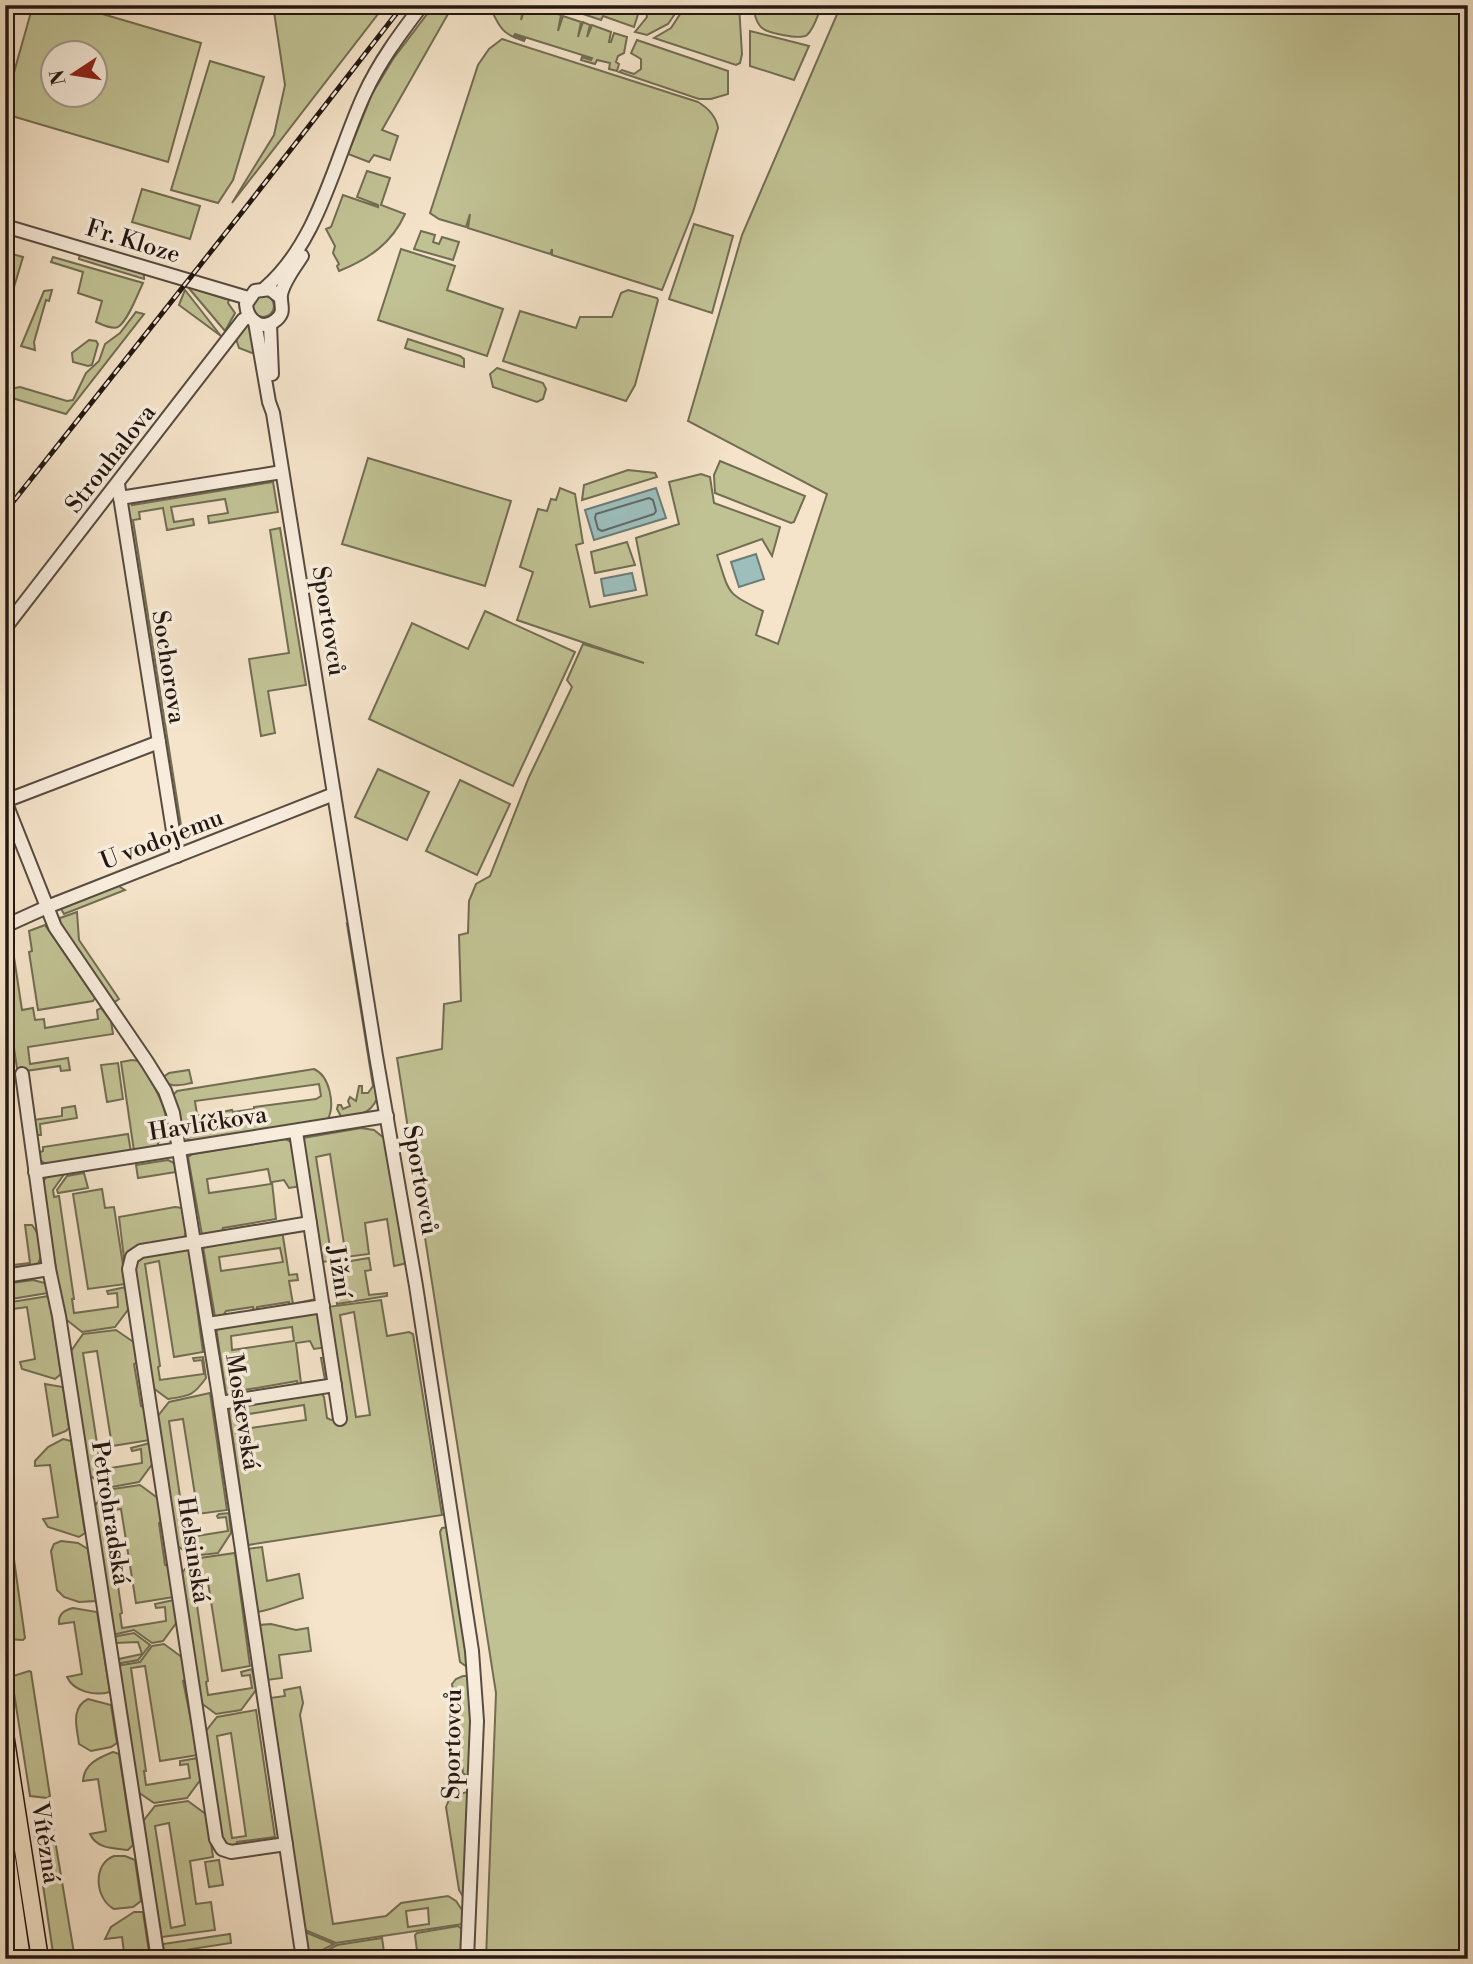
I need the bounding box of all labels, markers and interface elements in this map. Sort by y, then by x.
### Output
north arrow [38,38,108,108]
text: N [45,67,72,87]
street label: Fr. Kloze [82,213,184,271]
street label: Strouhalova [59,398,163,519]
street label: Sportovců [305,564,352,678]
street label: Sochorova [144,608,192,727]
street label: U vodojemu [96,803,228,877]
street label: Havlíčkova [147,1100,270,1148]
street label: Sportovců [396,1123,444,1237]
street label: Jižní [320,1243,358,1301]
street label: Moskevská [218,1352,266,1473]
street label: Petrohradská [84,1439,136,1588]
street label: Helsinská [170,1495,216,1606]
street label: Sportovců [437,1688,469,1800]
street label: Vítězná [24,1799,66,1887]

